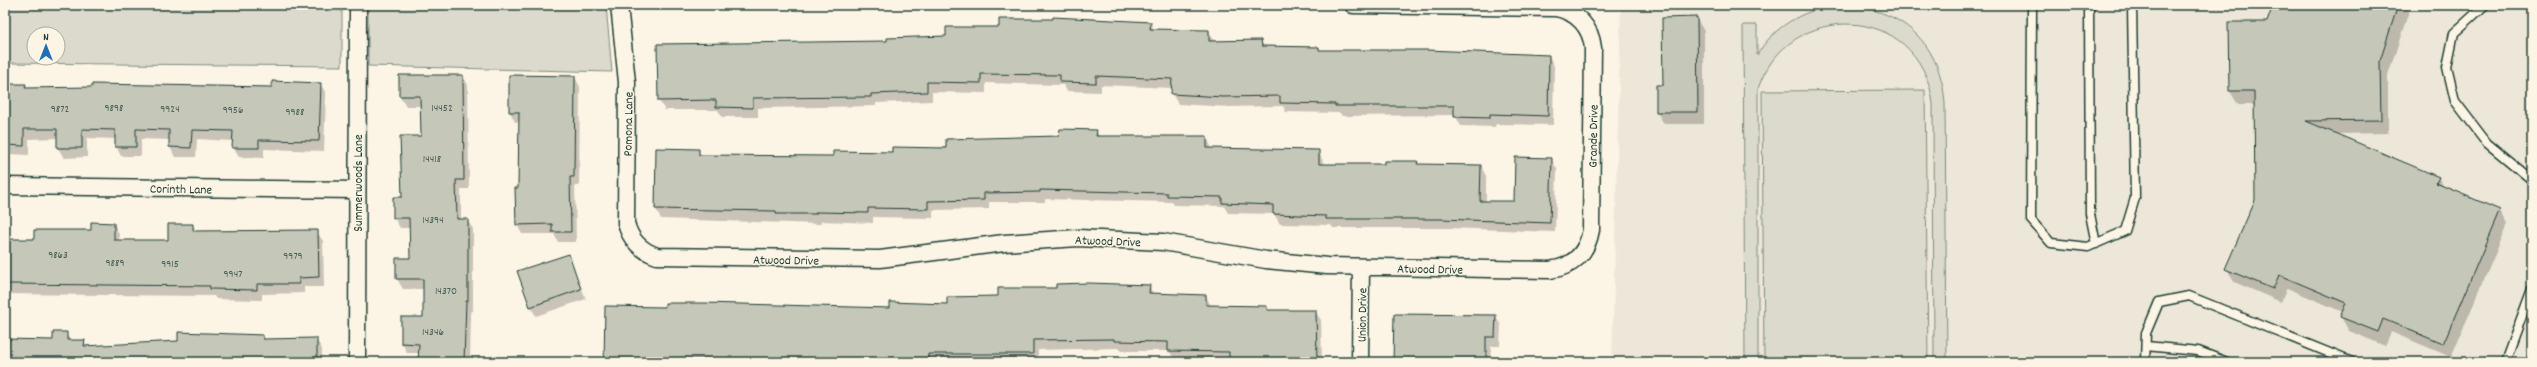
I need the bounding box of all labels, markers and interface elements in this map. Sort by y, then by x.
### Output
north arrow [26,26,66,66]
text: N [43,30,49,46]
street label: Pomona Lane [619,91,640,157]
house number: 9898 [105,101,123,117]
house number: 14452 [431,101,453,117]
house number: 9872 [51,102,69,118]
house number: 9924 [160,102,180,118]
house number: 9956 [223,103,243,119]
street label: Grande Drive [1584,104,1605,168]
house number: 9988 [286,105,304,121]
street label: Summerwoods Lane [350,134,369,232]
house number: 14418 [423,152,441,168]
street label: Corinth Lane [150,180,213,201]
house number: 14394 [422,213,444,229]
street label: Atwood Drive [1075,232,1141,253]
house number: 9863 [48,248,68,264]
house number: 9979 [283,249,303,265]
street label: Atwood Drive [753,251,819,272]
house number: 9889 [106,256,124,272]
house number: 9915 [161,257,179,273]
street label: Atwood Drive [1397,260,1463,281]
house number: 9947 [224,267,242,283]
house number: 14370 [435,284,457,300]
street label: Union Drive [1354,287,1373,342]
house number: 14346 [422,325,444,341]

